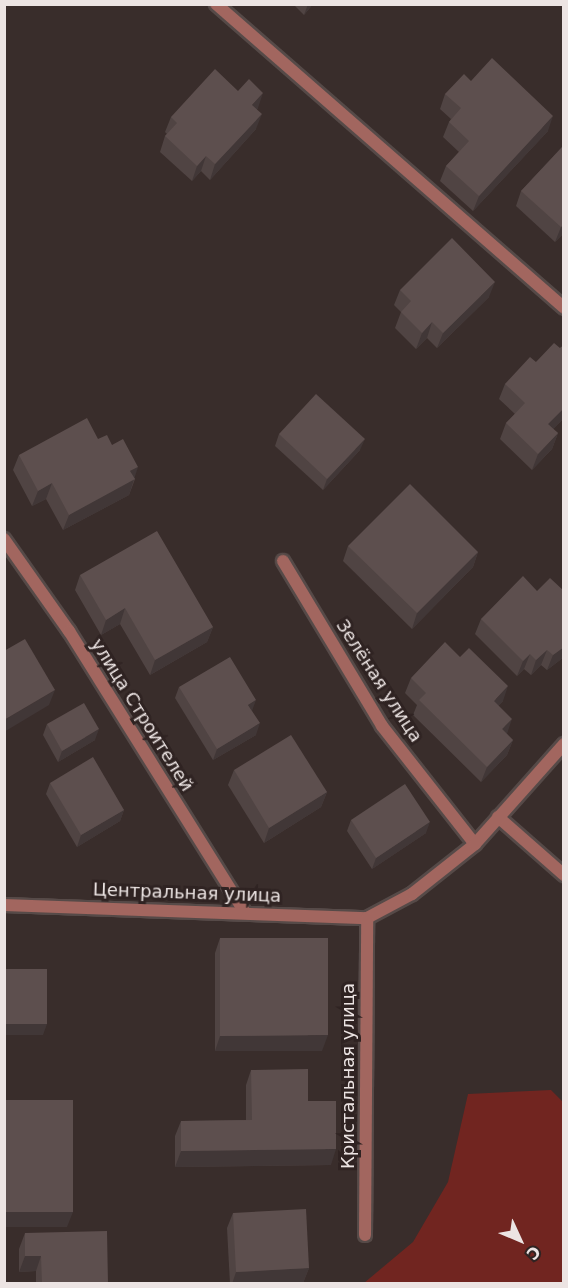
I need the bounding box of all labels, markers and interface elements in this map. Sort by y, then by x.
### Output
street label: Зелёная улица [331,616,427,746]
street label: улица Строителей [86,635,198,795]
street label: Центральная улица [93,879,281,907]
street label: Кристальная улица [337,983,359,1169]
north arrow [490,1210,550,1270]
text: С [522,1242,544,1264]

